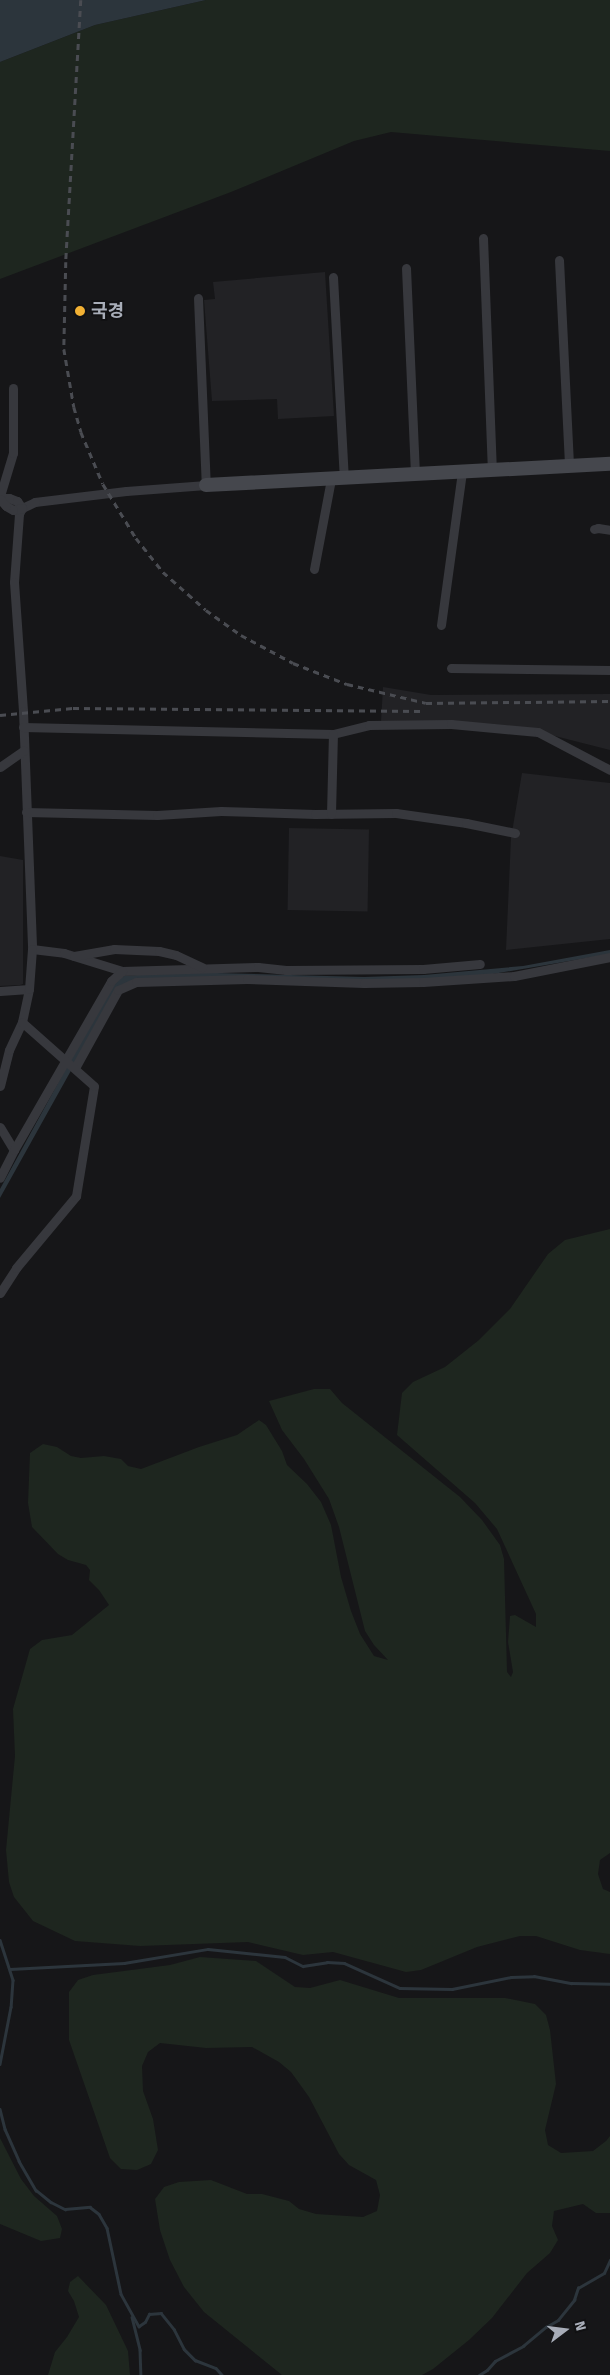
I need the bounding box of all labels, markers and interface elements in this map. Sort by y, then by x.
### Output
place label: 국경 [91,300,124,322]
marker: 국경 [73,304,87,318]
north arrow [540,2305,590,2355]
text: N [571,2319,589,2333]

